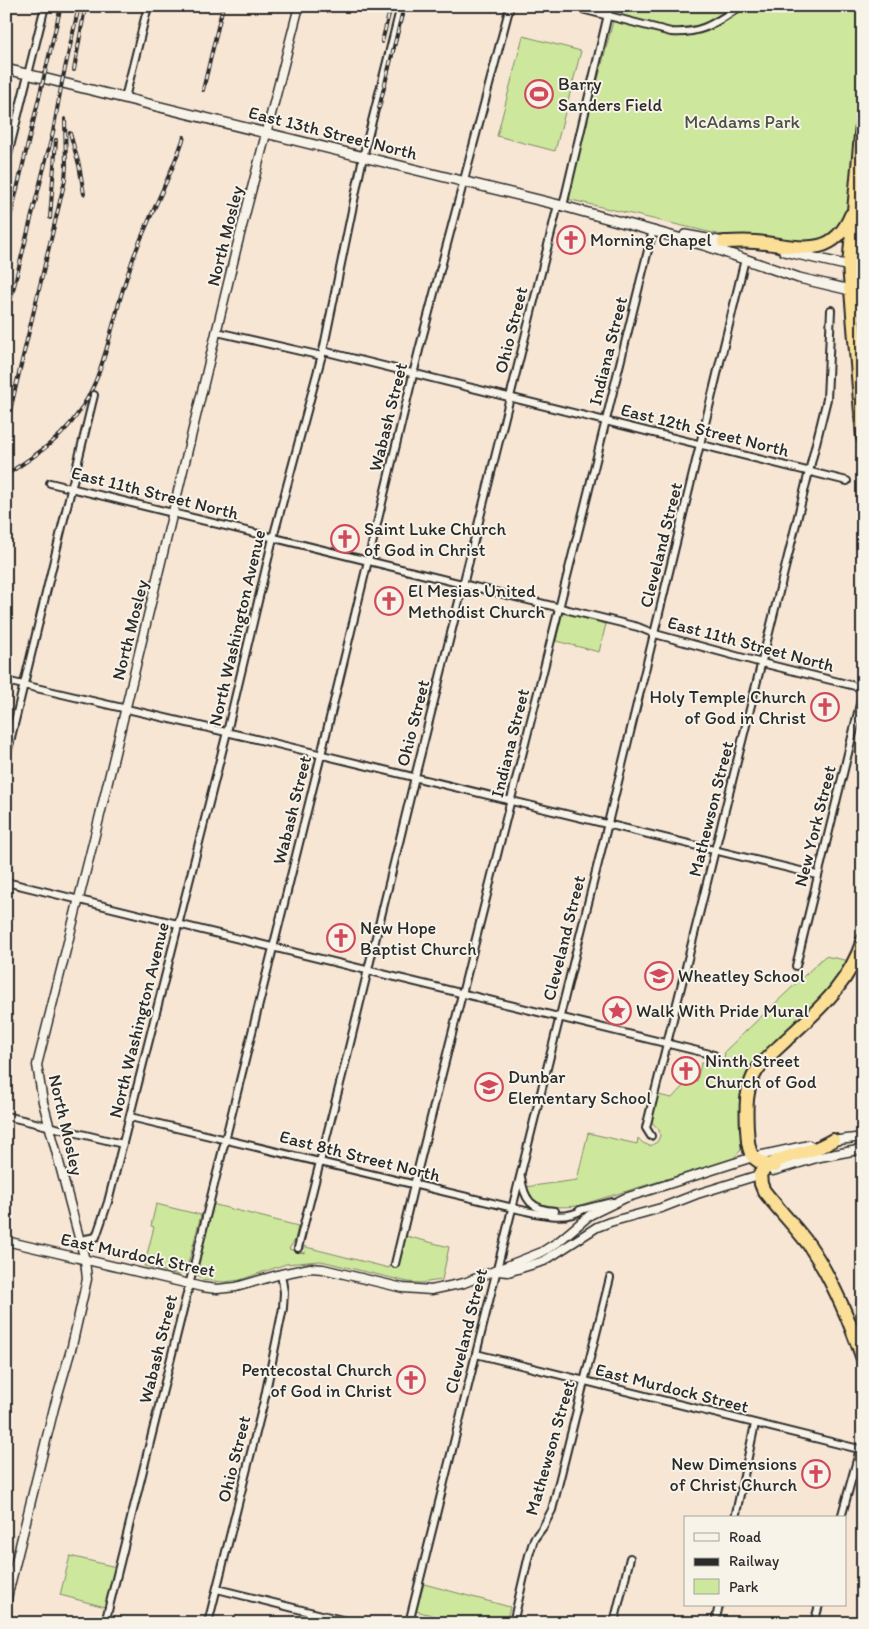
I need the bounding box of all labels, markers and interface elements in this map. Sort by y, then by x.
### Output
place label: Barry Sanders Field [558,73,663,116]
sports icon: Barry Sanders Field [524,79,554,109]
street label: East 13th Street North [246,101,420,165]
park label: McAdams Park [684,111,800,133]
street label: North Mosley [202,183,248,289]
church icon: Morning Chapel [556,225,586,255]
place label: Morning Chapel [590,229,712,251]
street label: Ohio Street [490,284,532,376]
street label: Indiana Street [584,294,632,408]
street label: Wabash Street [364,360,412,474]
street label: East 12th Street North [618,398,792,462]
street label: East 11th Street North [69,462,241,525]
street label: Cleveland Street [635,480,687,610]
place label: Saint Luke Church of God in Christ [364,518,506,561]
church icon: Saint Luke Church of God in Christ [330,524,360,554]
street label: North Washington Avenue [204,528,270,728]
street label: North Mosley [107,577,153,683]
place label: El Mesias United Methodist Church [408,580,545,623]
church icon: El Mesias United Methodist Church [374,586,404,616]
street label: East 11th Street North [665,611,837,677]
street label: Ohio Street [392,677,434,769]
street label: Indiana Street [486,686,534,800]
place label: Holy Temple Church of God in Christ [650,686,806,729]
church icon: Holy Temple Church of God in Christ [810,692,840,722]
street label: Mathewson Street [684,739,739,879]
street label: Wabash Street [268,753,316,867]
street label: New York Street [789,763,841,889]
street label: Cleveland Street [538,873,590,1003]
place label: New Hope Baptist Church [360,917,476,960]
street label: North Washington Avenue [104,920,174,1120]
church icon: New Hope Baptist Church [326,923,356,953]
school or university icon: Wheatley School [644,961,674,991]
place label: Wheatley School [678,965,805,987]
place icon: Walk With Pride Mural [602,996,632,1026]
place label: Walk With Pride Mural [636,1000,809,1022]
place label: Ninth Street Church of God [705,1050,817,1093]
church icon: Ninth Street Church of God [671,1056,701,1086]
place label: Dunbar Elementary School [508,1066,652,1109]
street label: North Mosley [44,1072,88,1178]
school or university icon: Dunbar Elementary School [474,1072,504,1102]
street label: East 8th Street North [277,1125,443,1187]
street label: East Murdock Street [59,1228,218,1282]
street label: Cleveland Street [440,1266,492,1396]
street label: Wabash Street [134,1292,182,1406]
street label: East Murdock Street [593,1358,751,1418]
place label: Pentecostal Church of God in Christ [241,1359,392,1402]
church icon: Pentecostal Church of God in Christ [396,1365,426,1395]
street label: Mathewson Street [520,1378,580,1518]
street label: Ohio Street [213,1413,255,1505]
place label: New Dimensions of Christ Church [670,1453,797,1496]
church icon: New Dimensions of Christ Church [801,1459,831,1489]
legend [684,1516,846,1606]
text: Road [729,1528,762,1546]
text: Railway [729,1552,779,1570]
text: Park [729,1578,759,1596]

